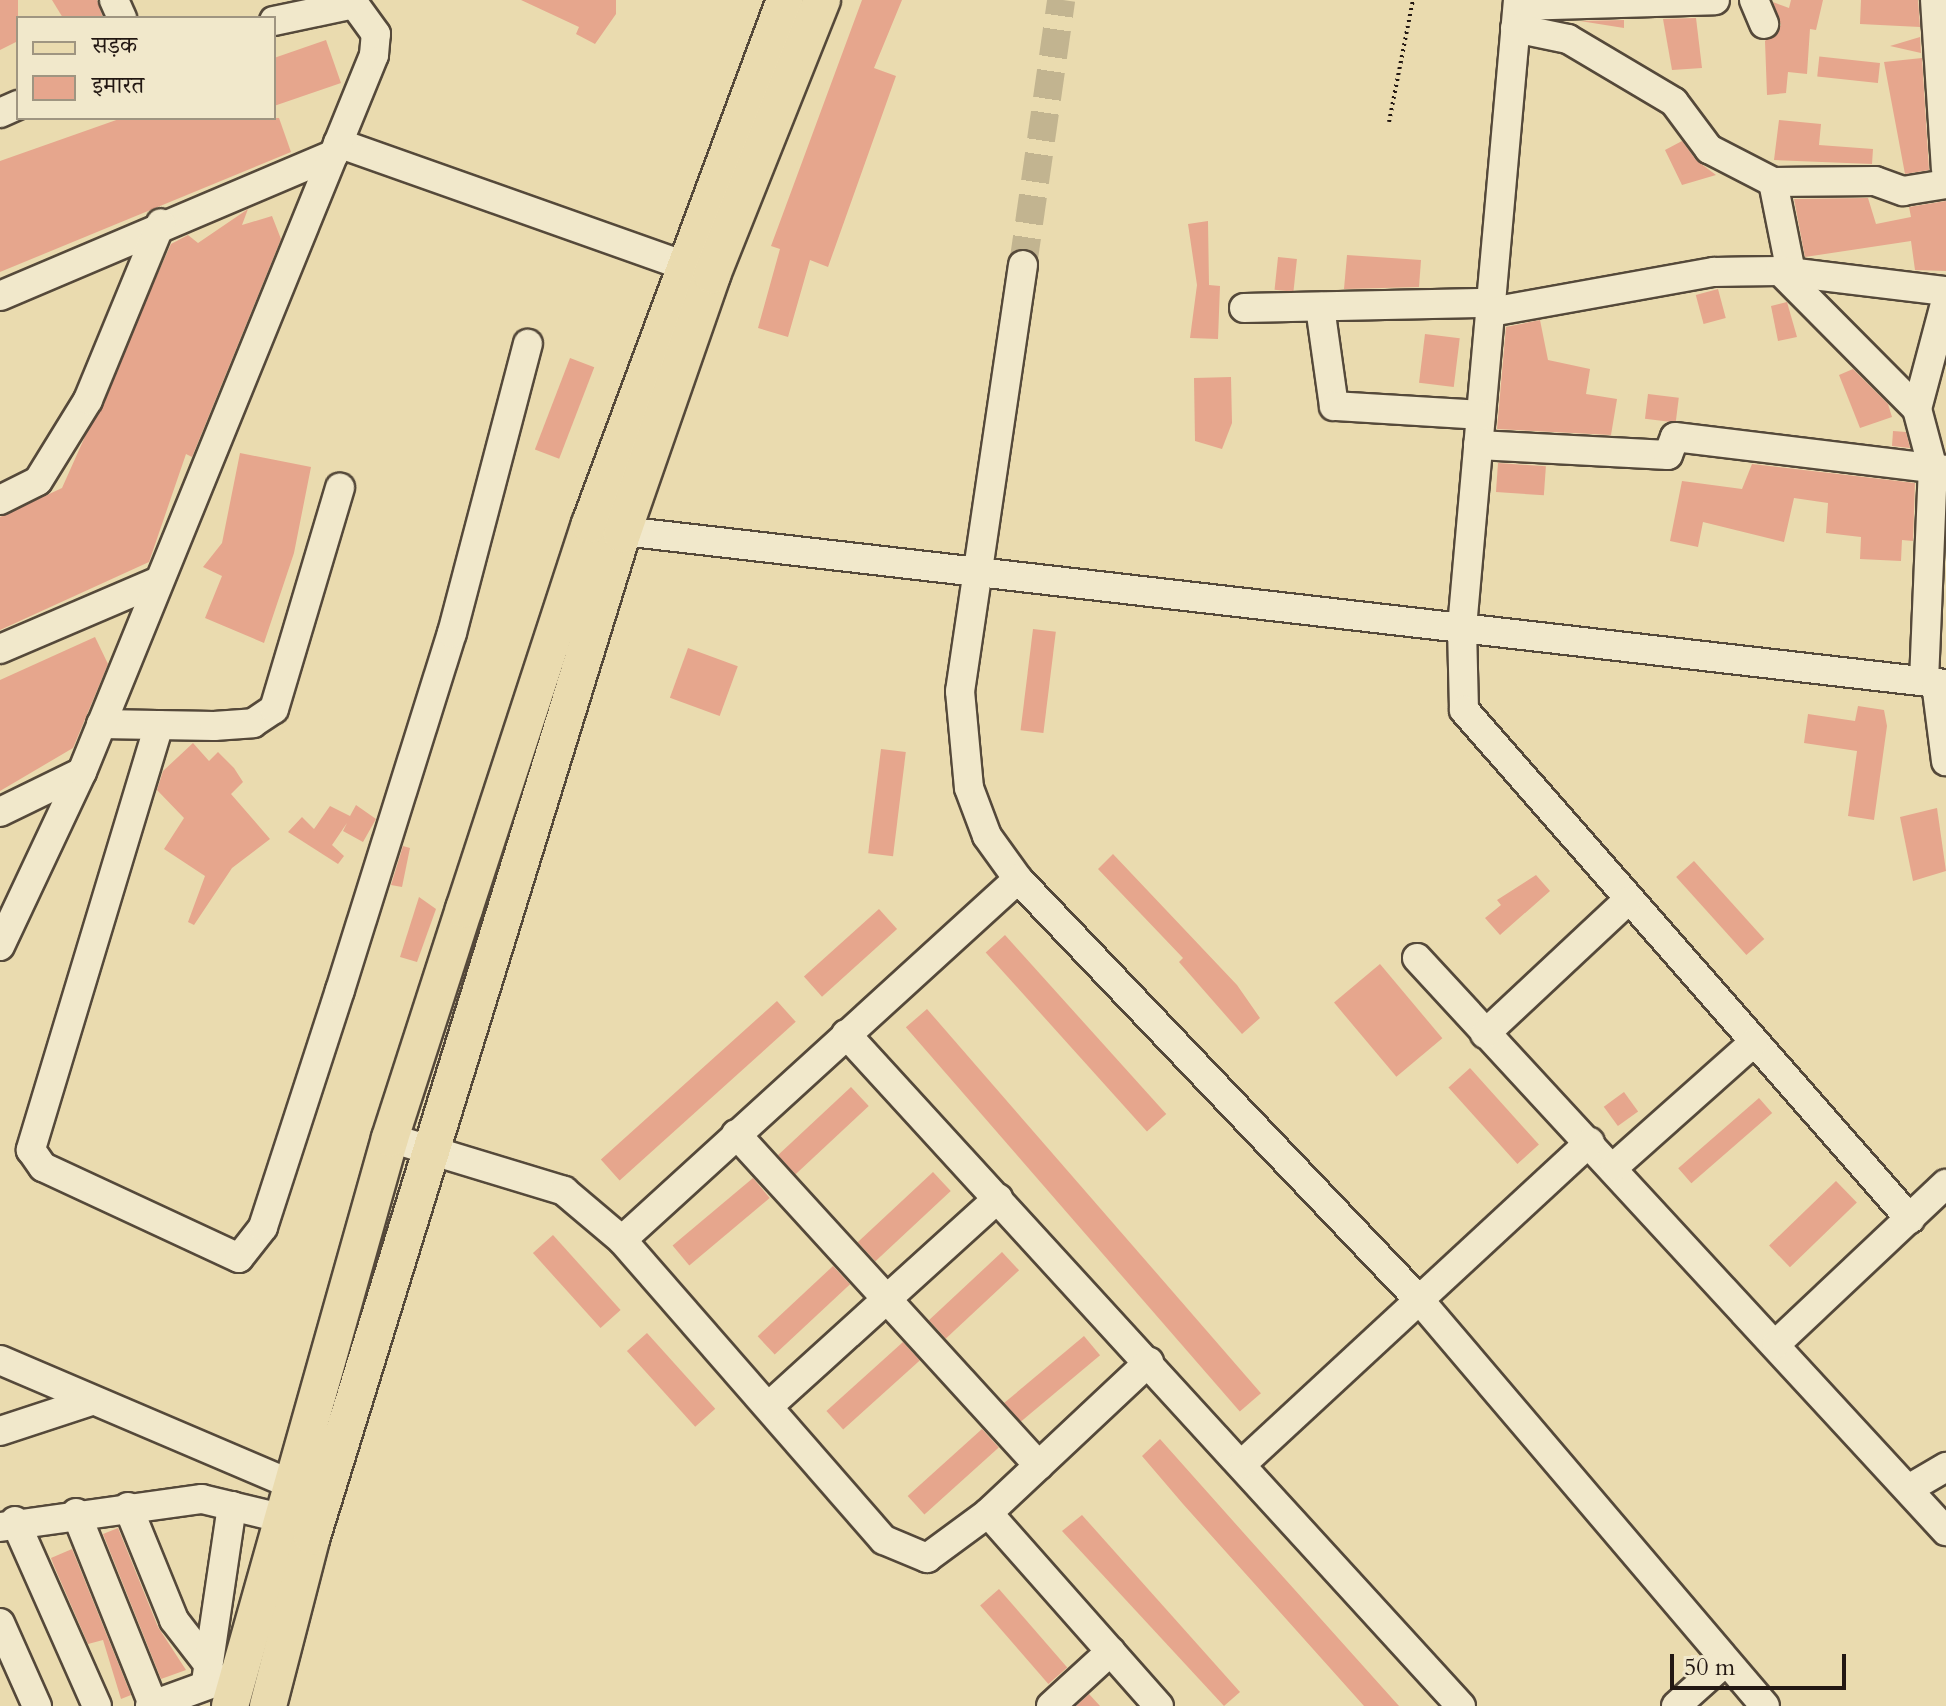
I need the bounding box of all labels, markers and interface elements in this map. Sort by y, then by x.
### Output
legend [16,16,276,120]
text: सड़क [92,29,137,62]
text: इमारत [92,69,144,102]
scale bar [1674,1638,1850,1688]
text: 50 m [1684,1651,1735,1684]

